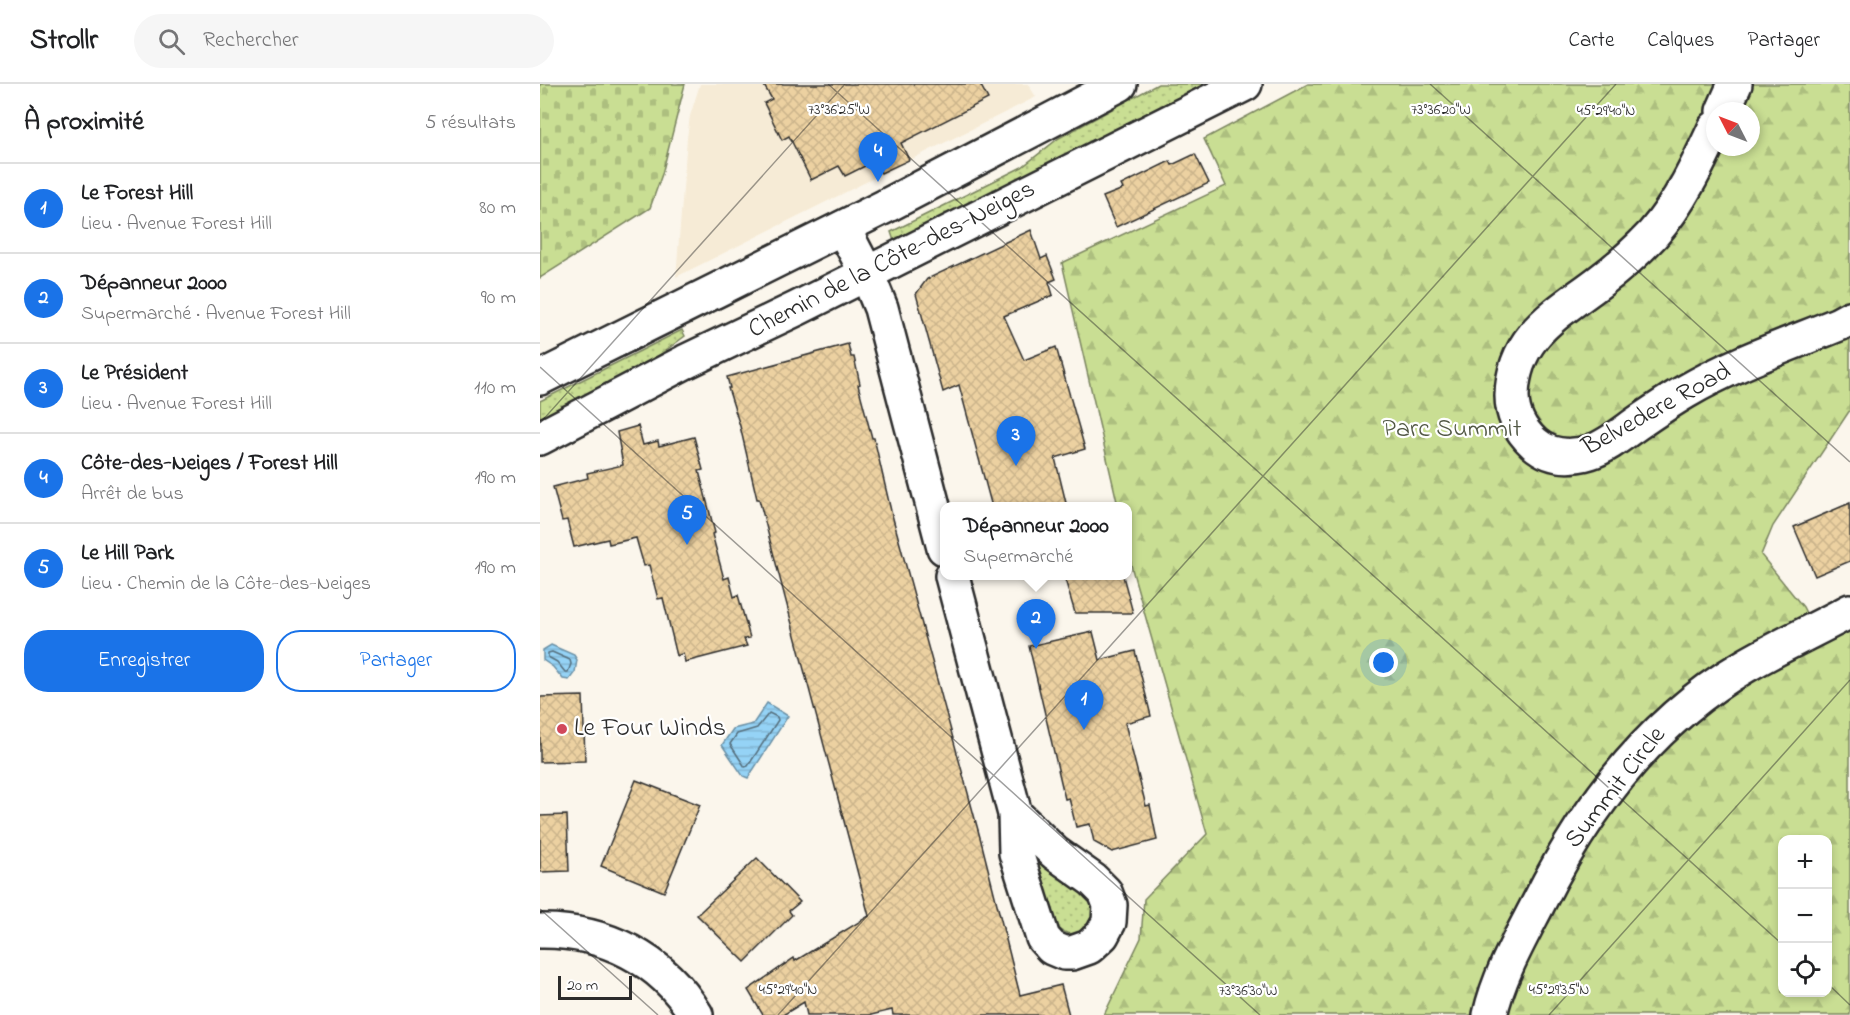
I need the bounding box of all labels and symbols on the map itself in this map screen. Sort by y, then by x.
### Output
text: 73°36'25"W [808,99,870,121]
text: 73°36'20"W [1411,99,1471,121]
text: 45°29'40"N [1577,100,1635,122]
north arrow [1706,102,1760,156]
pin: 4 [858,132,898,182]
street label: Chemin de la Côte-des-Neiges [742,171,1042,349]
street label: Belvedere Road [1575,353,1739,467]
park label: Parc Summit [1383,411,1522,449]
pin: 3 [996,416,1036,466]
pin: 5 [668,496,706,545]
pin: 2 [1016,600,1056,649]
your location [1369,648,1398,677]
pin: 1 [1064,680,1104,730]
place label: Le Four Winds [574,710,726,748]
street label: Summit Circle [1556,718,1676,857]
marker: Le Four Winds [555,722,569,736]
scale bar [558,973,632,1000]
text: 45°29'40"N [759,979,817,1001]
text: 45°29'35"N [1529,979,1589,1001]
text: 73°36'30"W [1219,980,1277,1002]

